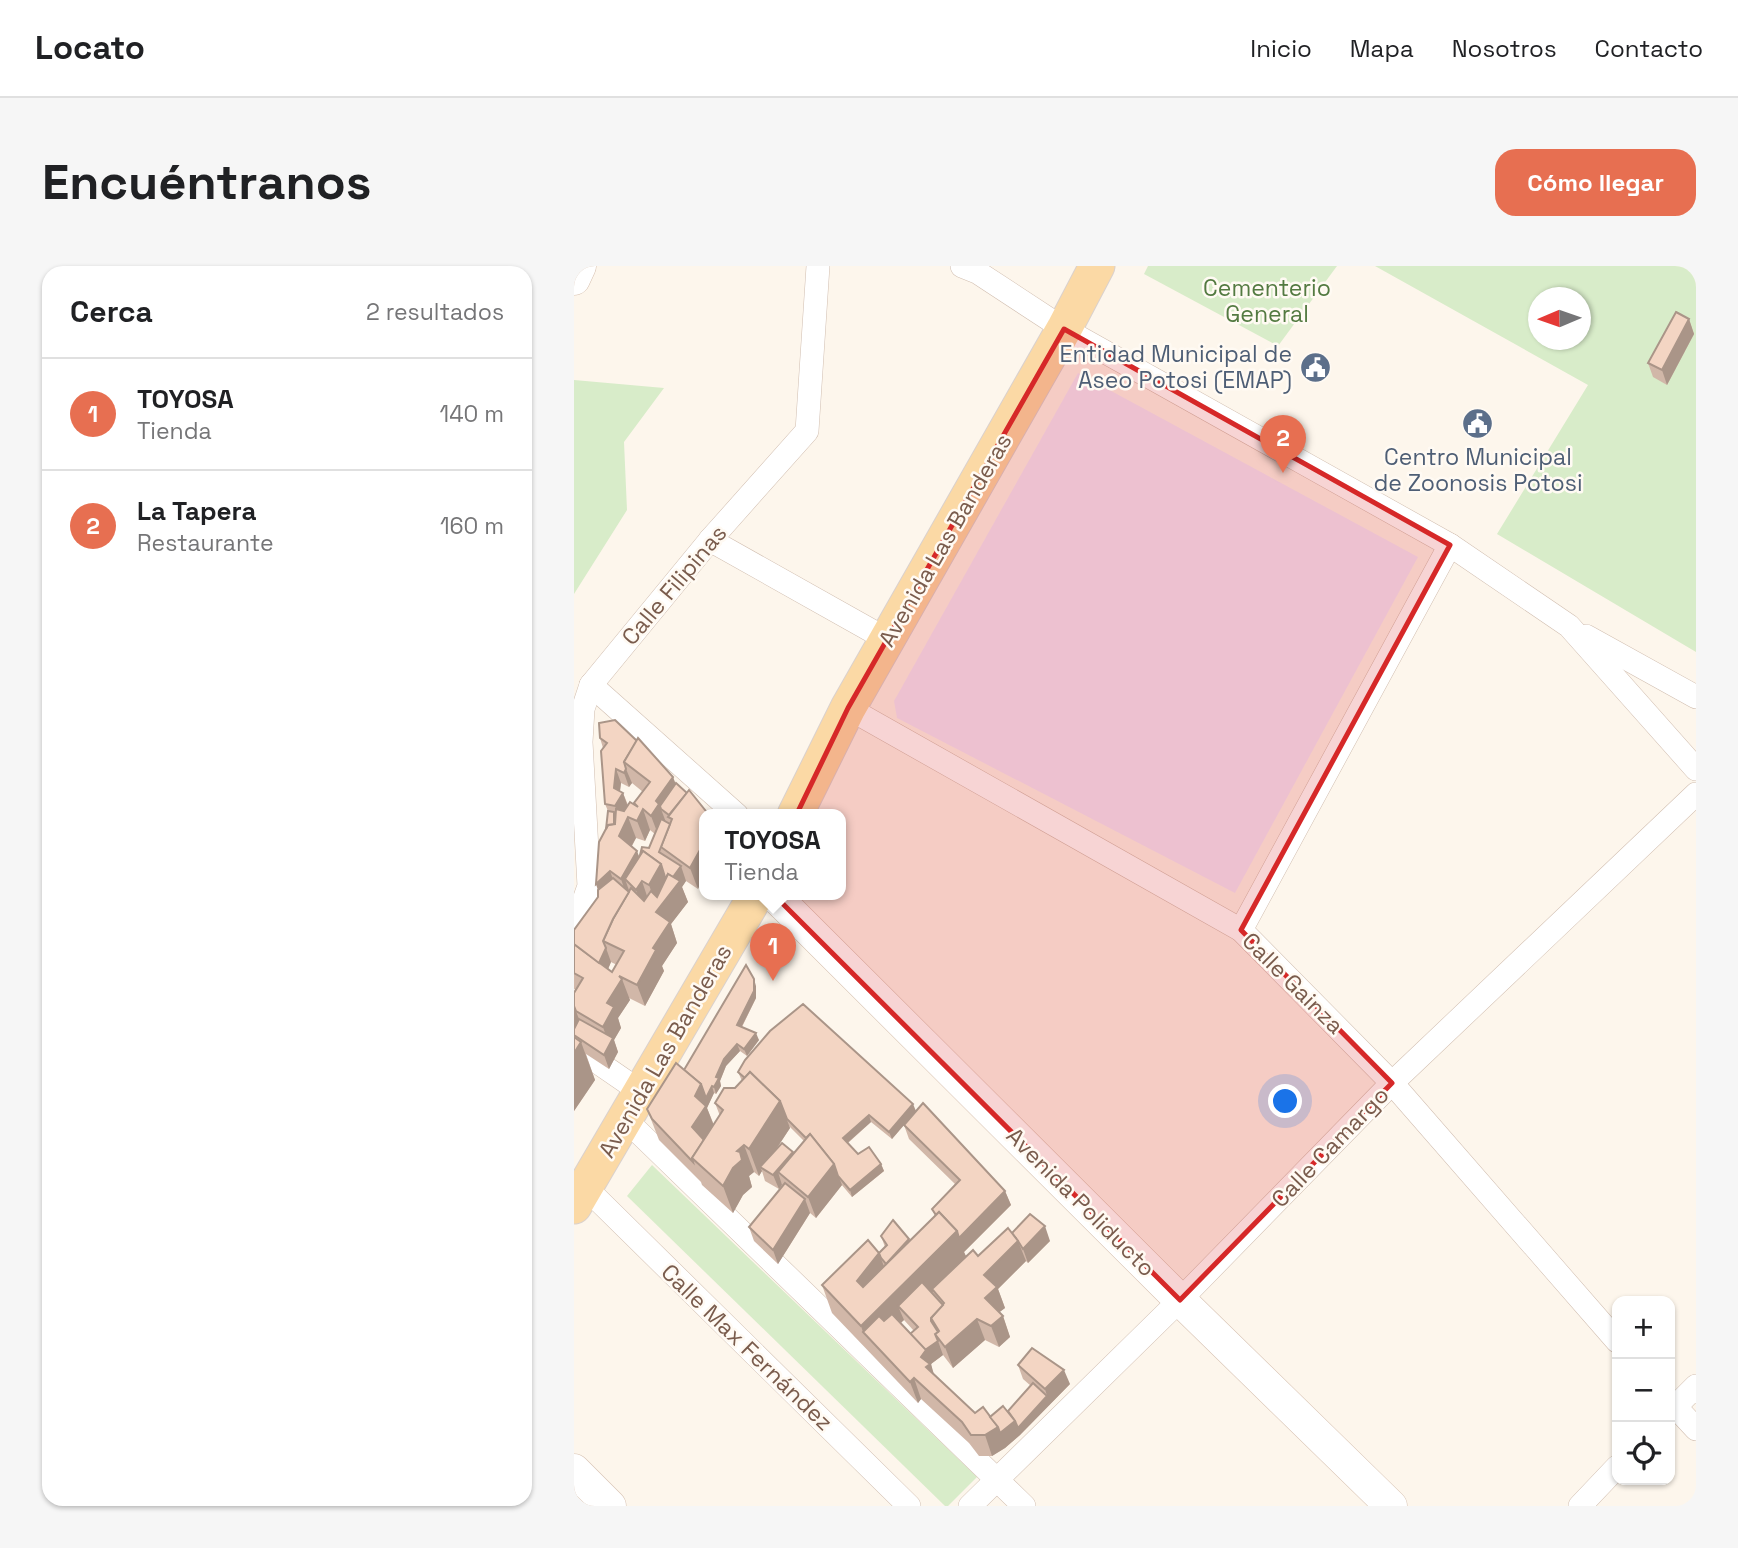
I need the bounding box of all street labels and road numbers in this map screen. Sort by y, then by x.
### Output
street label: Avenida Las Banderas [872,428,1018,652]
street label: Calle Filipinas [615,519,733,651]
street label: Calle Gainza [1236,926,1350,1040]
street label: Avenida Las Banderas [592,939,738,1163]
street label: Calle Camargo [1265,1080,1395,1214]
street label: Avenida Poliducto [1000,1121,1162,1283]
street label: Calle Max Fernández [655,1257,839,1437]

